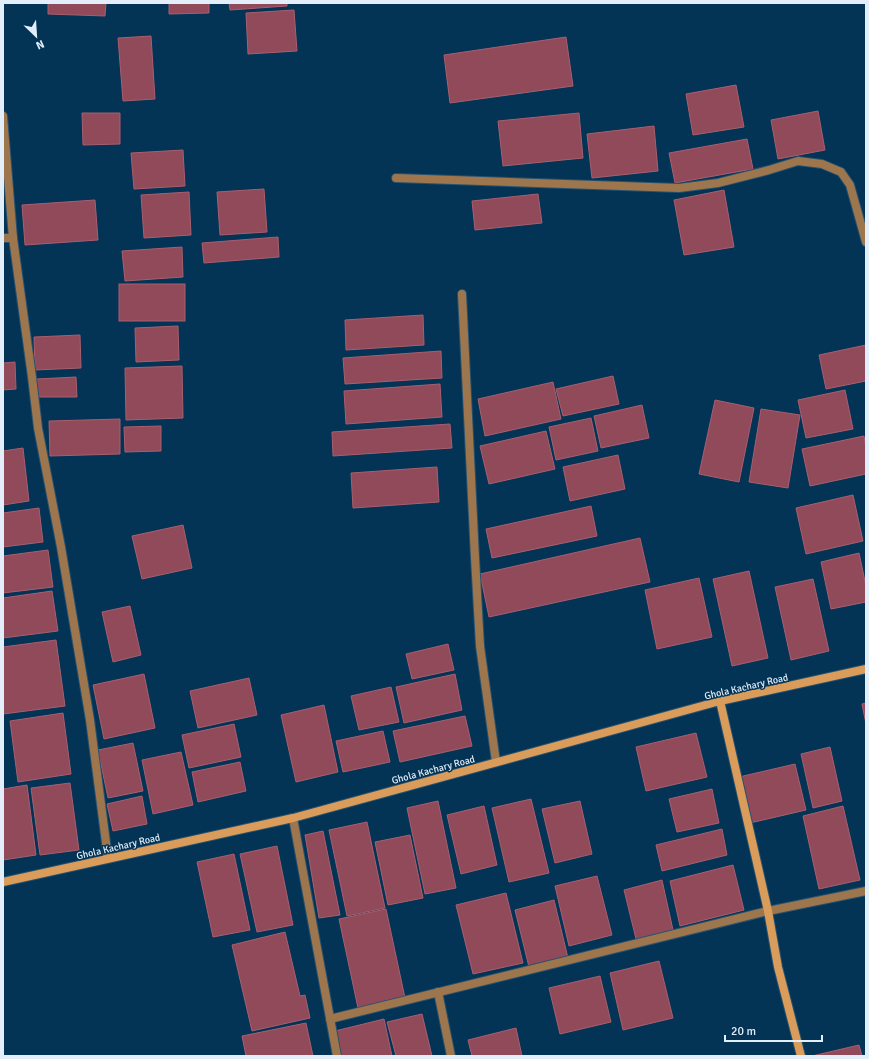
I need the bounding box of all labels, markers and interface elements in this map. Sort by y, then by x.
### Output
north arrow [16,16,56,56]
text: N [34,37,46,52]
street label: Ghola Kachary Road [703,671,789,702]
street label: Ghola Kachary Road [390,753,476,787]
street label: Ghola Kachary Road [75,831,161,862]
scale bar [725,1017,822,1043]
text: 20 m [731,1024,756,1039]

